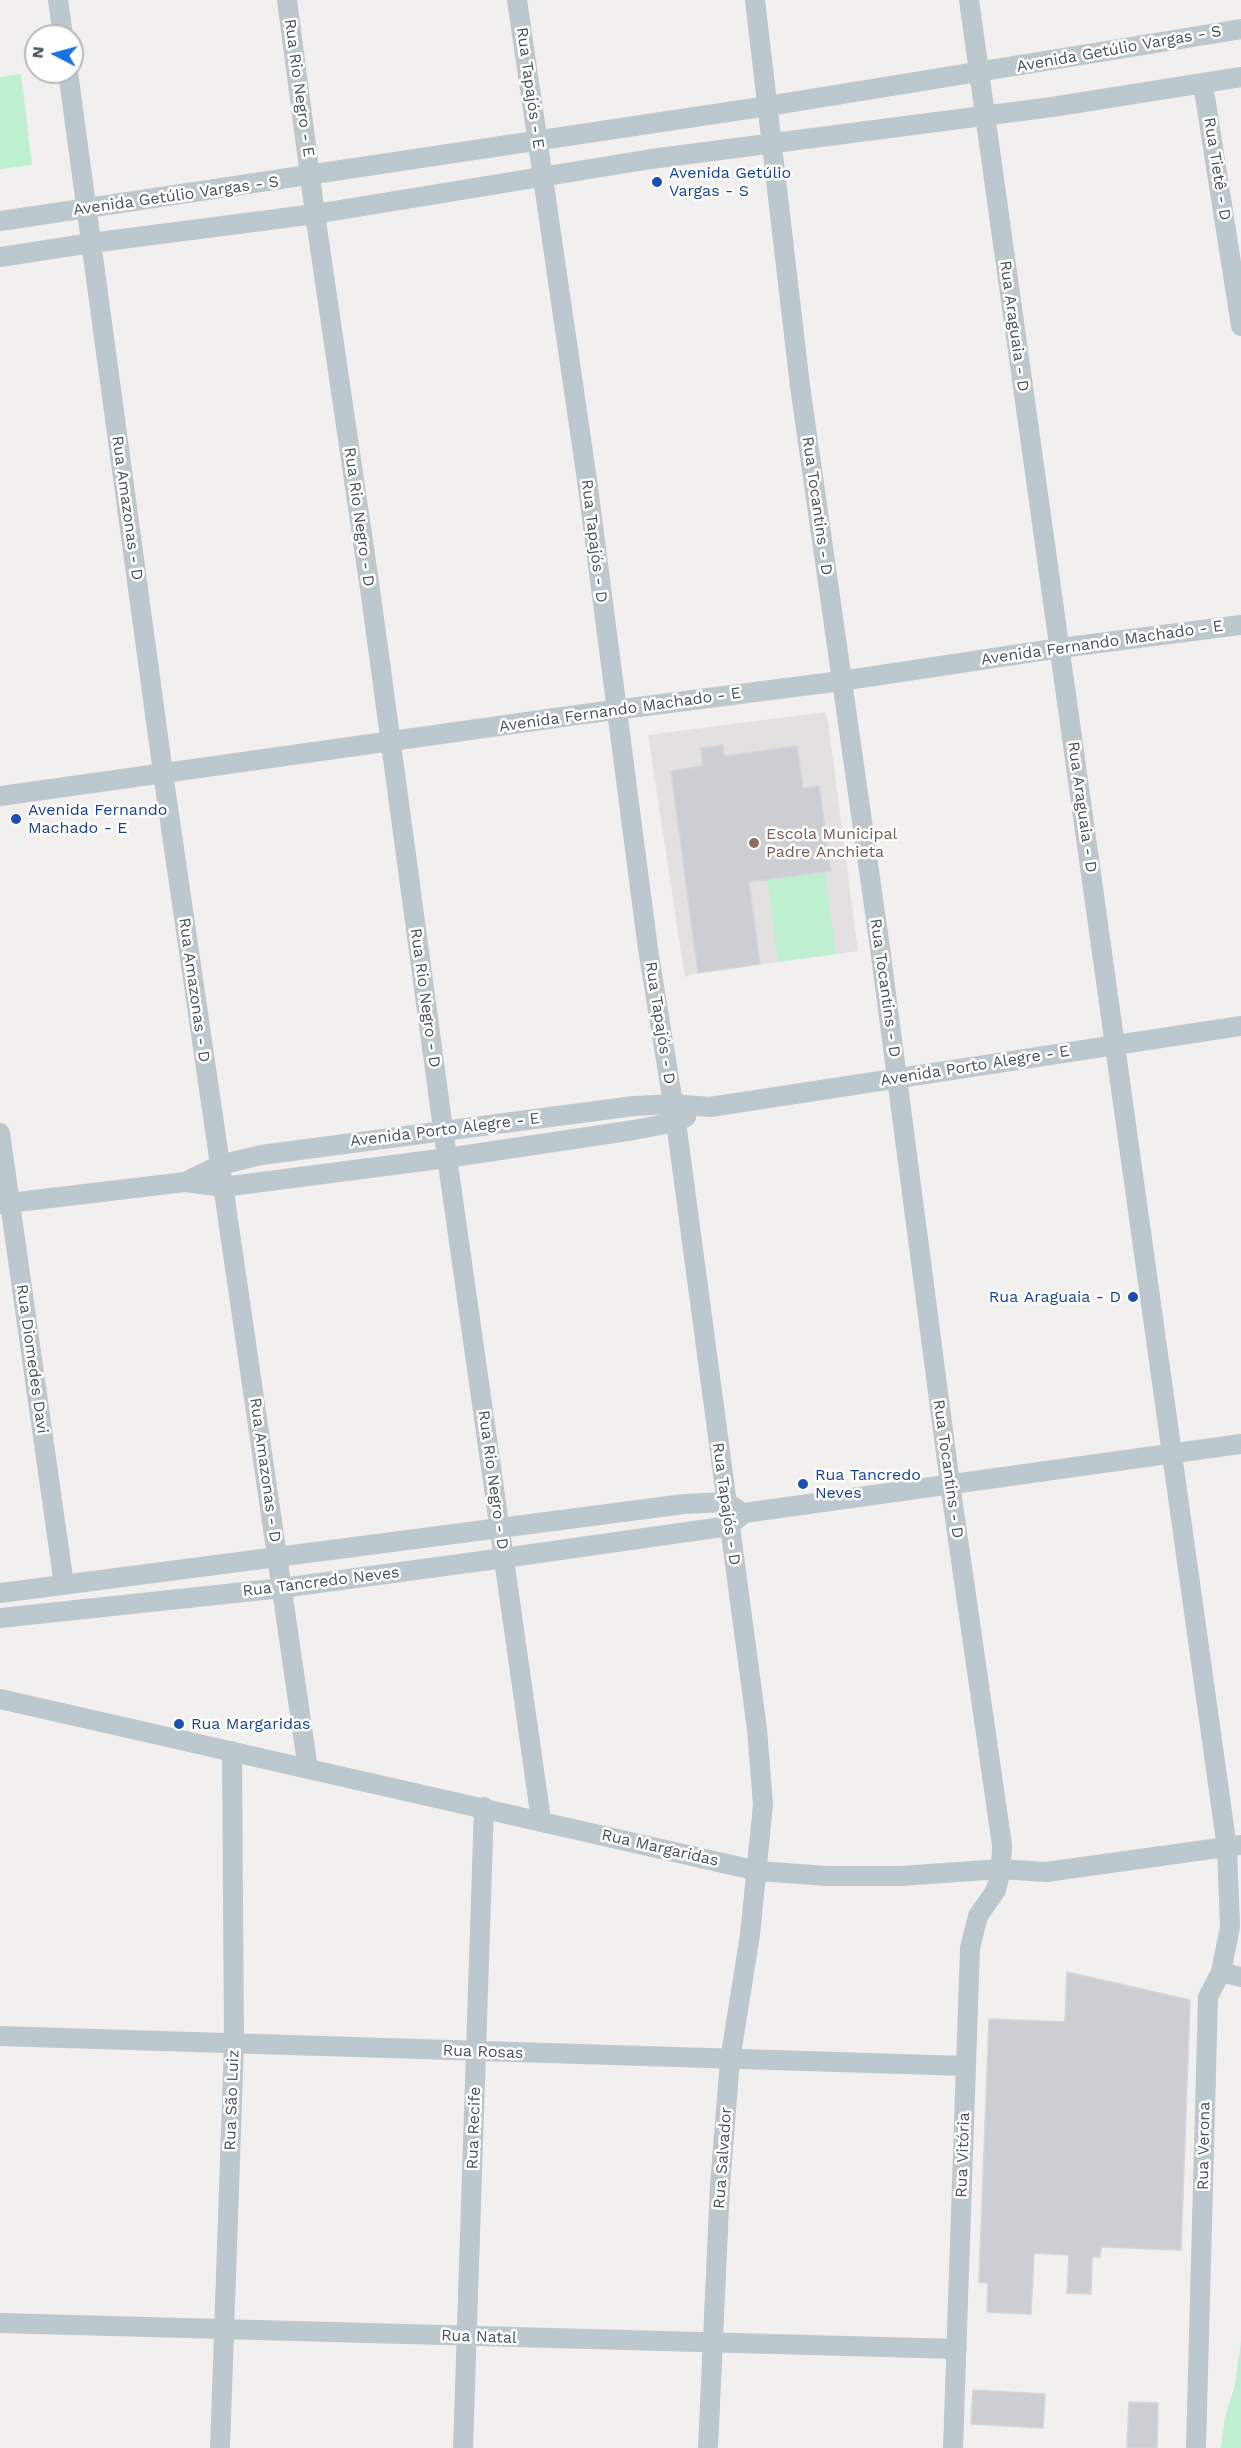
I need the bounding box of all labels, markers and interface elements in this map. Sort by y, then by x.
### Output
street label: Rua Rio Negro - E [280,18,318,158]
street label: Avenida Getúlio Vargas - S [1015,22,1223,76]
north arrow [24,24,84,84]
street label: Rua Tapajós - E [512,26,548,150]
text: N [28,45,48,59]
street label: Rua Tietê - D [1199,116,1235,222]
place label: Avenida Getúlio Vargas - S [669,163,791,201]
street label: Avenida Getúlio Vargas - S [72,172,280,220]
marker: Avenida Getúlio Vargas - S [650,175,664,189]
street label: Rua Araguaia - D [995,259,1033,393]
street label: Rua Amazonas - D [107,435,147,581]
street label: Rua Tocantins - D [798,435,836,577]
street label: Rua Rio Negro - D [340,446,378,588]
street label: Rua Tapajós - D [577,478,611,604]
street label: Avenida Fernando Machado - E [980,616,1224,670]
street label: Avenida Fernando Machado - E [498,683,742,737]
street label: Rua Araguaia - D [1063,740,1101,874]
place label: Avenida Fernando Machado - E [28,800,167,838]
marker: Avenida Fernando Machado - E [9,812,23,826]
place label: Escola Municipal Padre Anchieta [766,824,897,862]
marker: Escola Municipal Padre Anchieta [747,836,761,850]
street label: Rua Amazonas - D [174,917,214,1063]
street label: Rua Tocantins - D [866,917,904,1059]
street label: Rua Rio Negro - D [406,927,444,1069]
street label: Rua Tapajós - D [641,960,679,1086]
street label: Avenida Porto Alegre - E [879,1042,1071,1090]
street label: Avenida Porto Alegre - E [349,1109,541,1151]
street label: Rua Diomedes Davi [12,1283,52,1435]
place label: Rua Araguaia - D [989,1287,1121,1307]
marker: Rua Araguaia - D [1126,1290,1140,1304]
street label: Rua Amazonas - D [245,1397,285,1543]
street label: Rua Tocantins - D [929,1398,967,1540]
street label: Rua Rio Negro - D [474,1409,512,1551]
street label: Rua Tapajós - D [708,1441,744,1567]
place label: Rua Tancredo Neves [815,1465,921,1503]
marker: Rua Tancredo Neves [796,1477,810,1491]
street label: Rua Tancredo Neves [241,1563,401,1601]
place label: Rua Margaridas [191,1714,310,1734]
marker: Rua Margaridas [172,1717,186,1731]
street label: Rua Margaridas [600,1825,720,1871]
street label: Rua Rosas [442,2041,524,2063]
street label: Rua São Luiz [221,2049,243,2151]
street label: Rua Recife [463,2086,485,2170]
street label: Rua Verona [1194,2102,1214,2190]
street label: Rua Salvador [710,2107,736,2209]
street label: Rua Vitória [952,2112,974,2198]
street label: Rua Natal [441,2326,517,2348]

